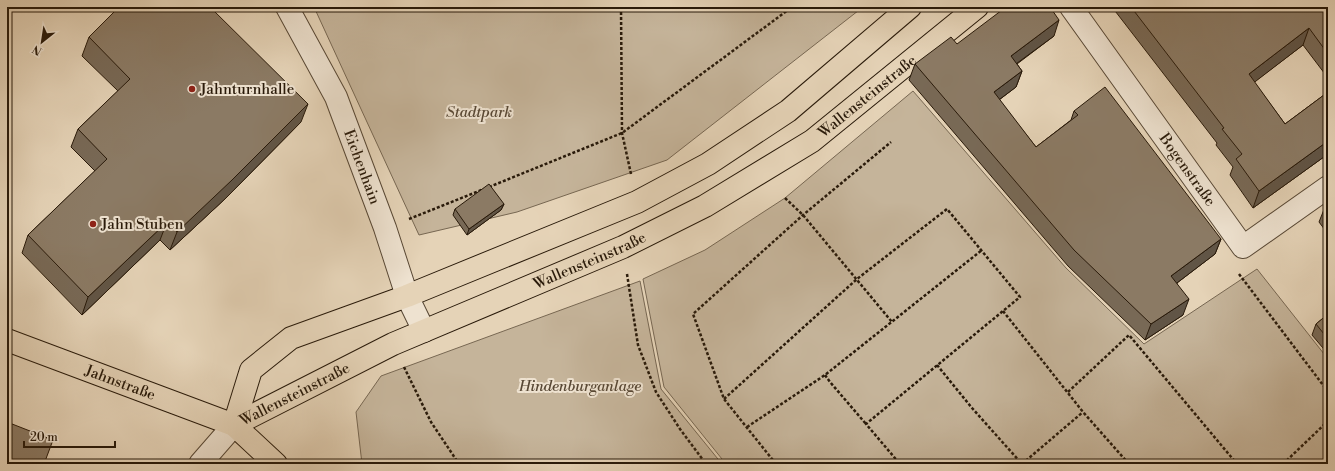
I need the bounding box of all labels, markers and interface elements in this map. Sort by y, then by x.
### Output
north arrow [22,22,62,62]
text: N [30,41,45,58]
street label: Wallensteinstraße [814,51,920,143]
place label: Jahnturnhalle [199,80,294,99]
marker: Jahnturnhalle [187,84,197,94]
park label: Stadtpark [446,103,512,122]
street label: Eichenhain [339,127,384,207]
street label: Bogenstraße [1154,129,1220,210]
place label: Jahn Stuben [100,215,184,234]
marker: Jahn Stuben [88,219,98,229]
street label: Wallensteinstraße [530,228,649,294]
street label: Wallensteinstraße [236,359,353,431]
street label: Jahnstraße [81,361,158,405]
park label: Hindenburganlage [518,377,641,396]
scale bar [24,423,115,449]
text: 20 m [30,430,58,445]

